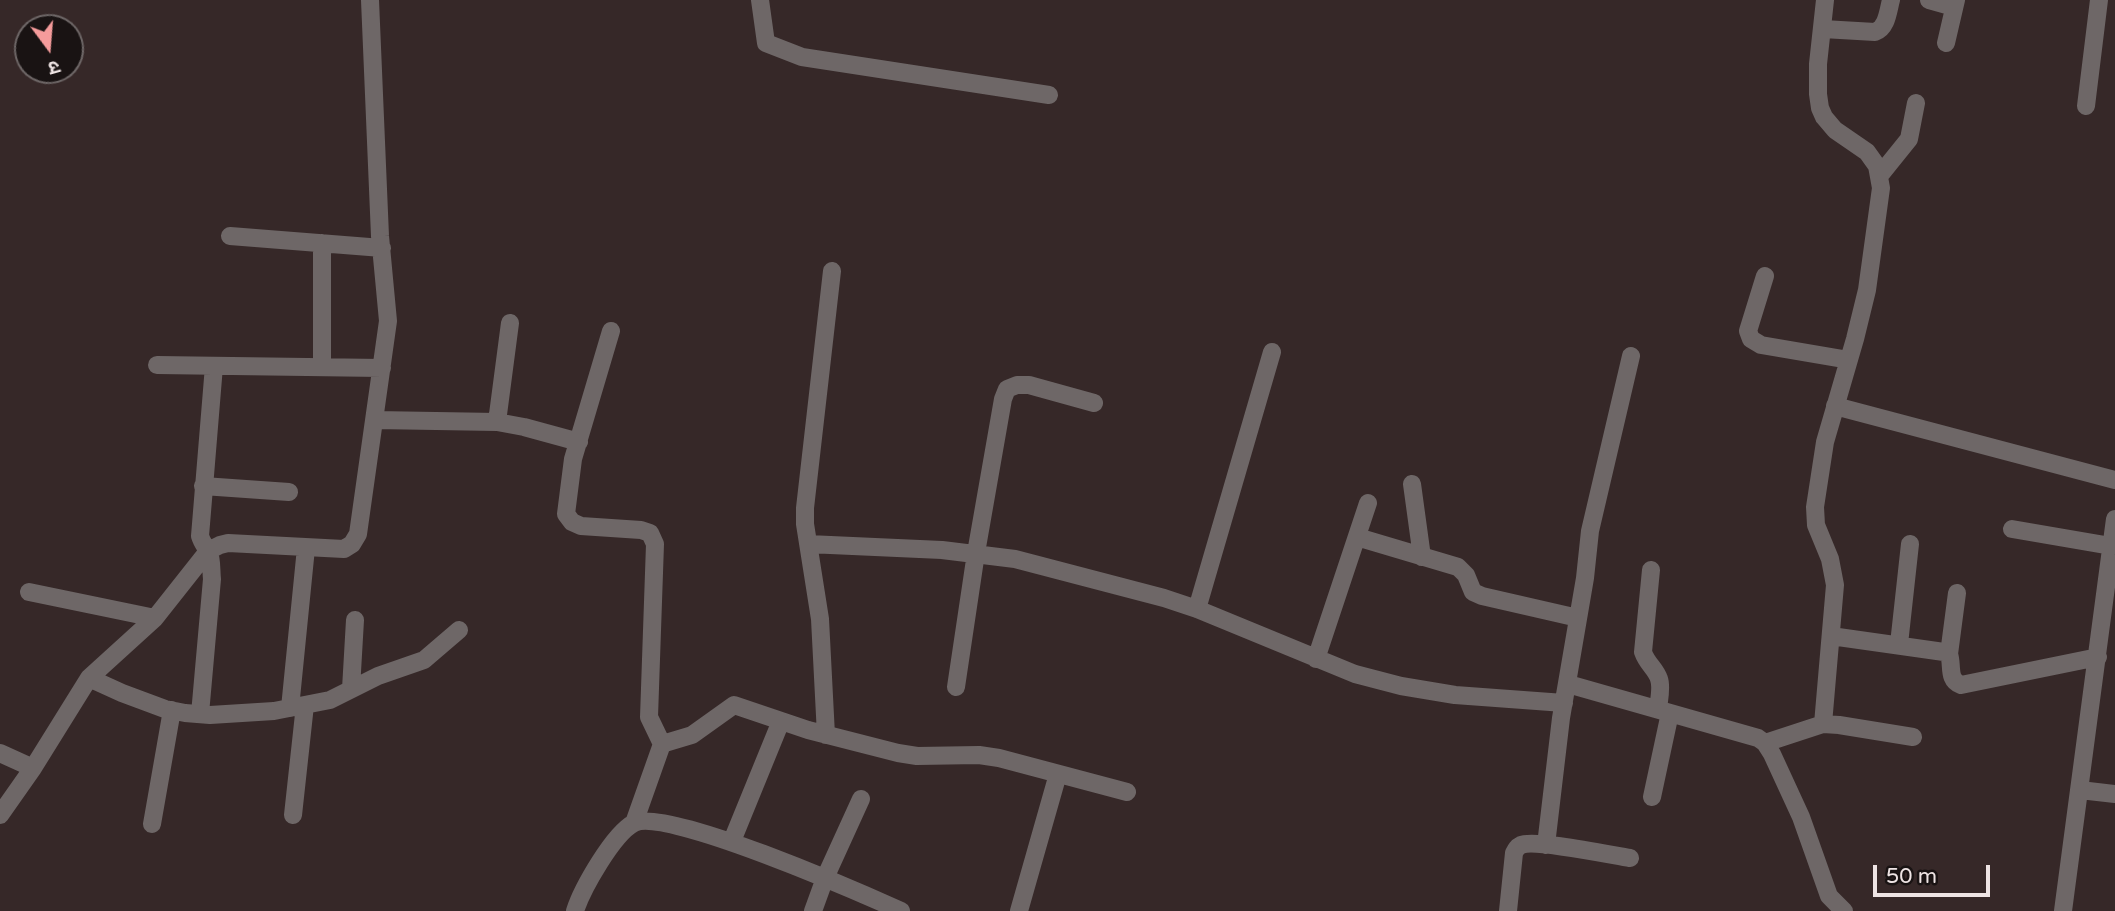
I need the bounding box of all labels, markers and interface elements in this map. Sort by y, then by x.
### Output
north arrow [14,14,84,84]
text: उ [46,55,63,79]
scale bar [1877,852,1994,896]
text: 50 m [1886,864,1937,889]

